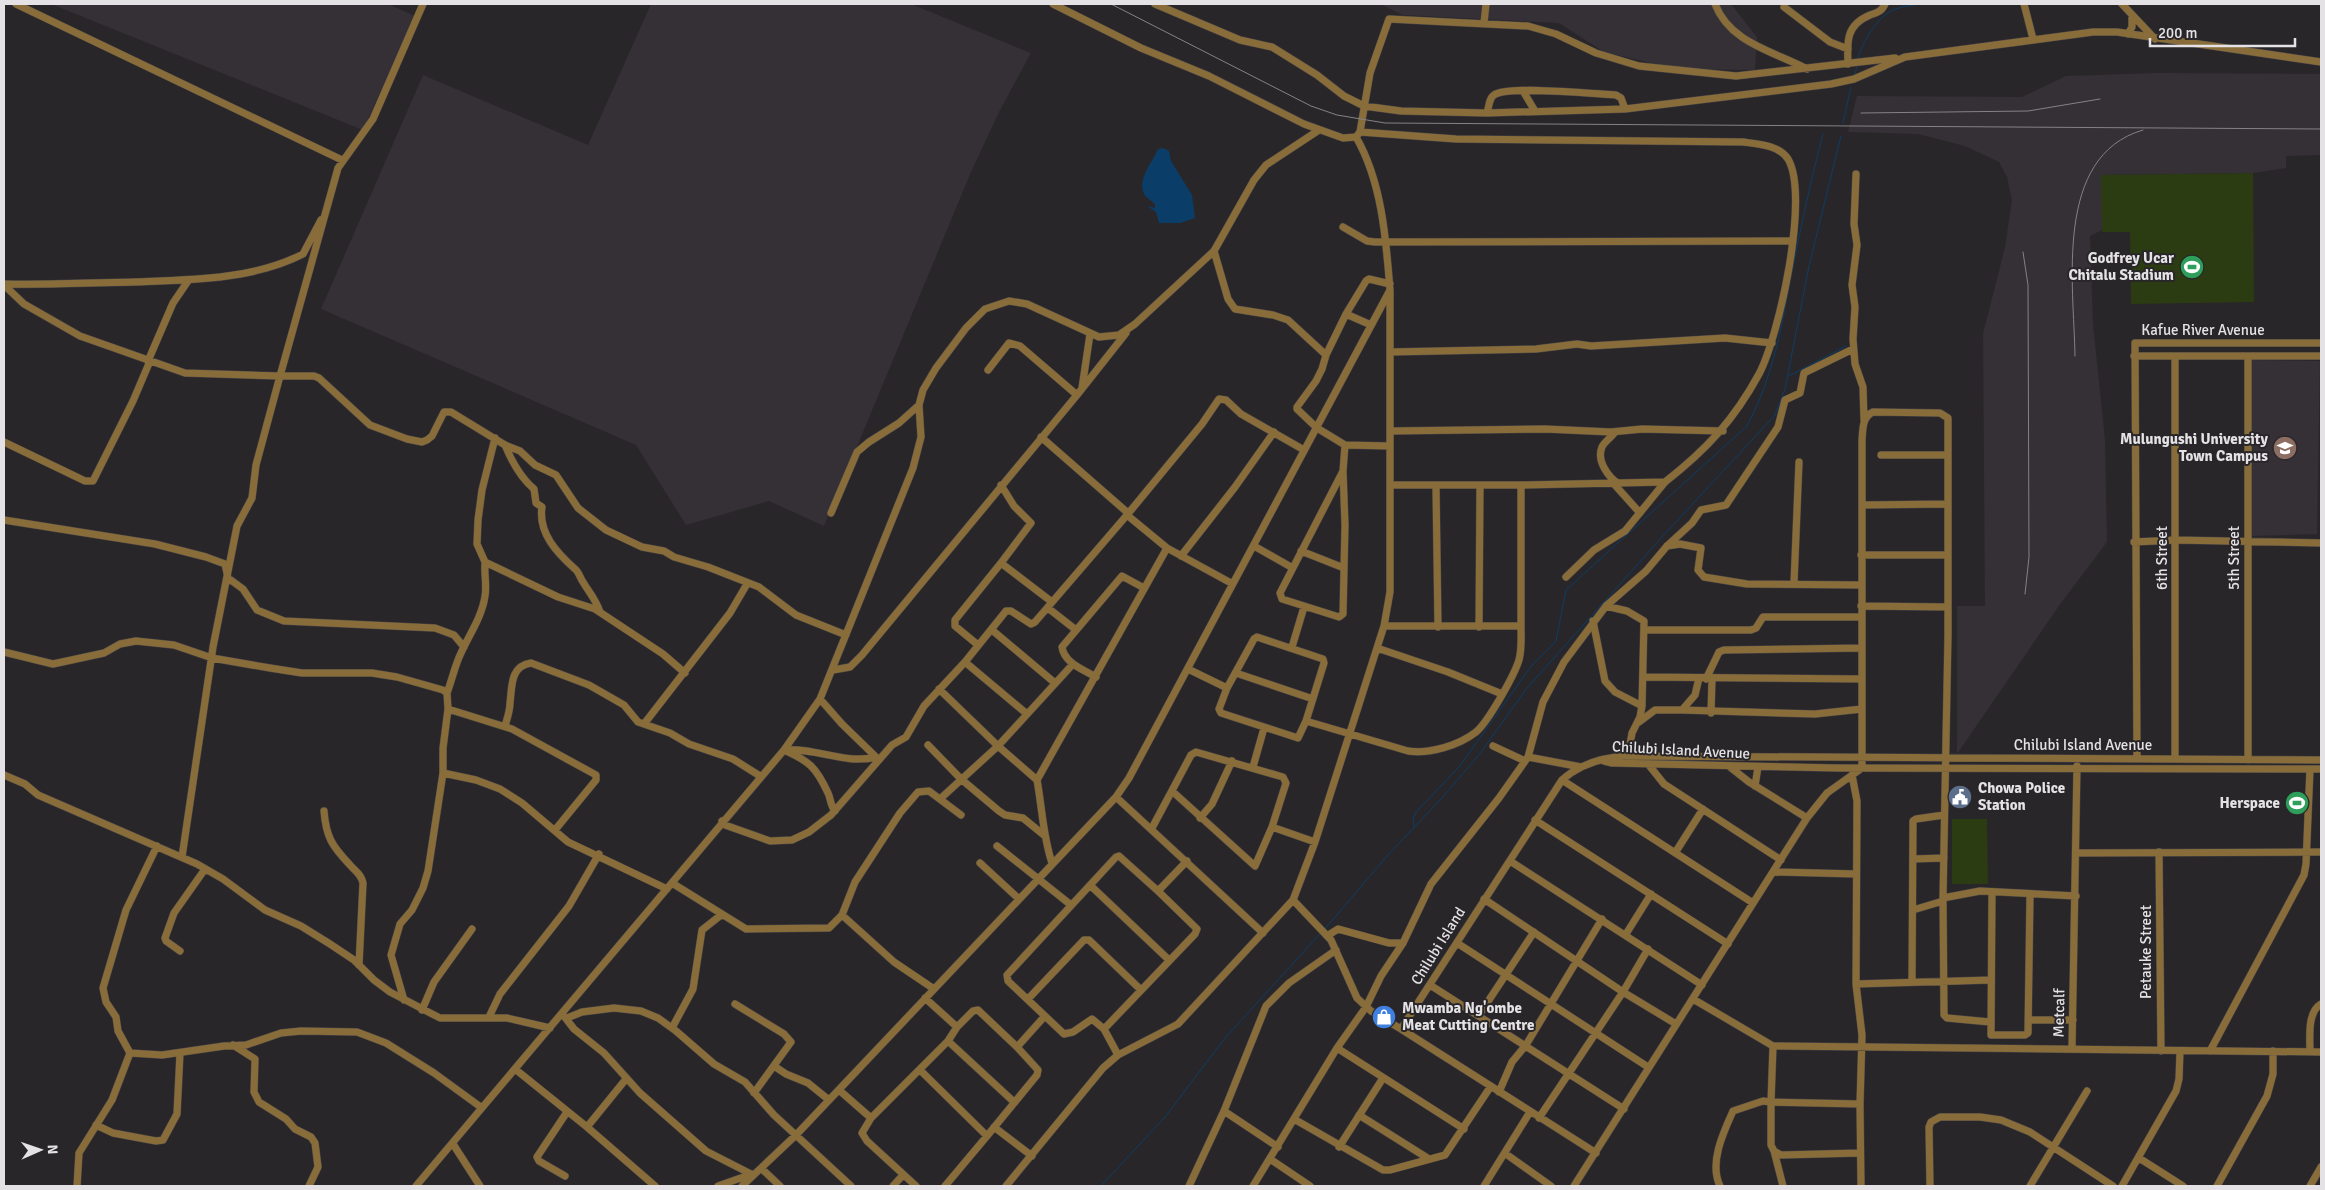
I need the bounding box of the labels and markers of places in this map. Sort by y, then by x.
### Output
place label: Godfrey Ucar Chitalu Stadium [2068,249,2174,284]
sports icon: Godfrey Ucar Chitalu Stadium [2179,254,2205,280]
place label: Mulungushi University Town Campus [2120,430,2269,465]
school or university icon: Mulungushi University Town Campus [2272,435,2298,461]
place label: Chowa Police Station [1978,779,2065,814]
public building icon: Chowa Police Station [1947,784,1973,810]
sports icon: Herspace [2284,790,2310,816]
place label: Herspace [2220,794,2280,812]
place label: Mwamba Ng'ombe Meat Cutting Centre [1402,999,1535,1034]
shop icon: Mwamba Ng'ombe Meat Cutting Centre [1371,1004,1397,1030]

